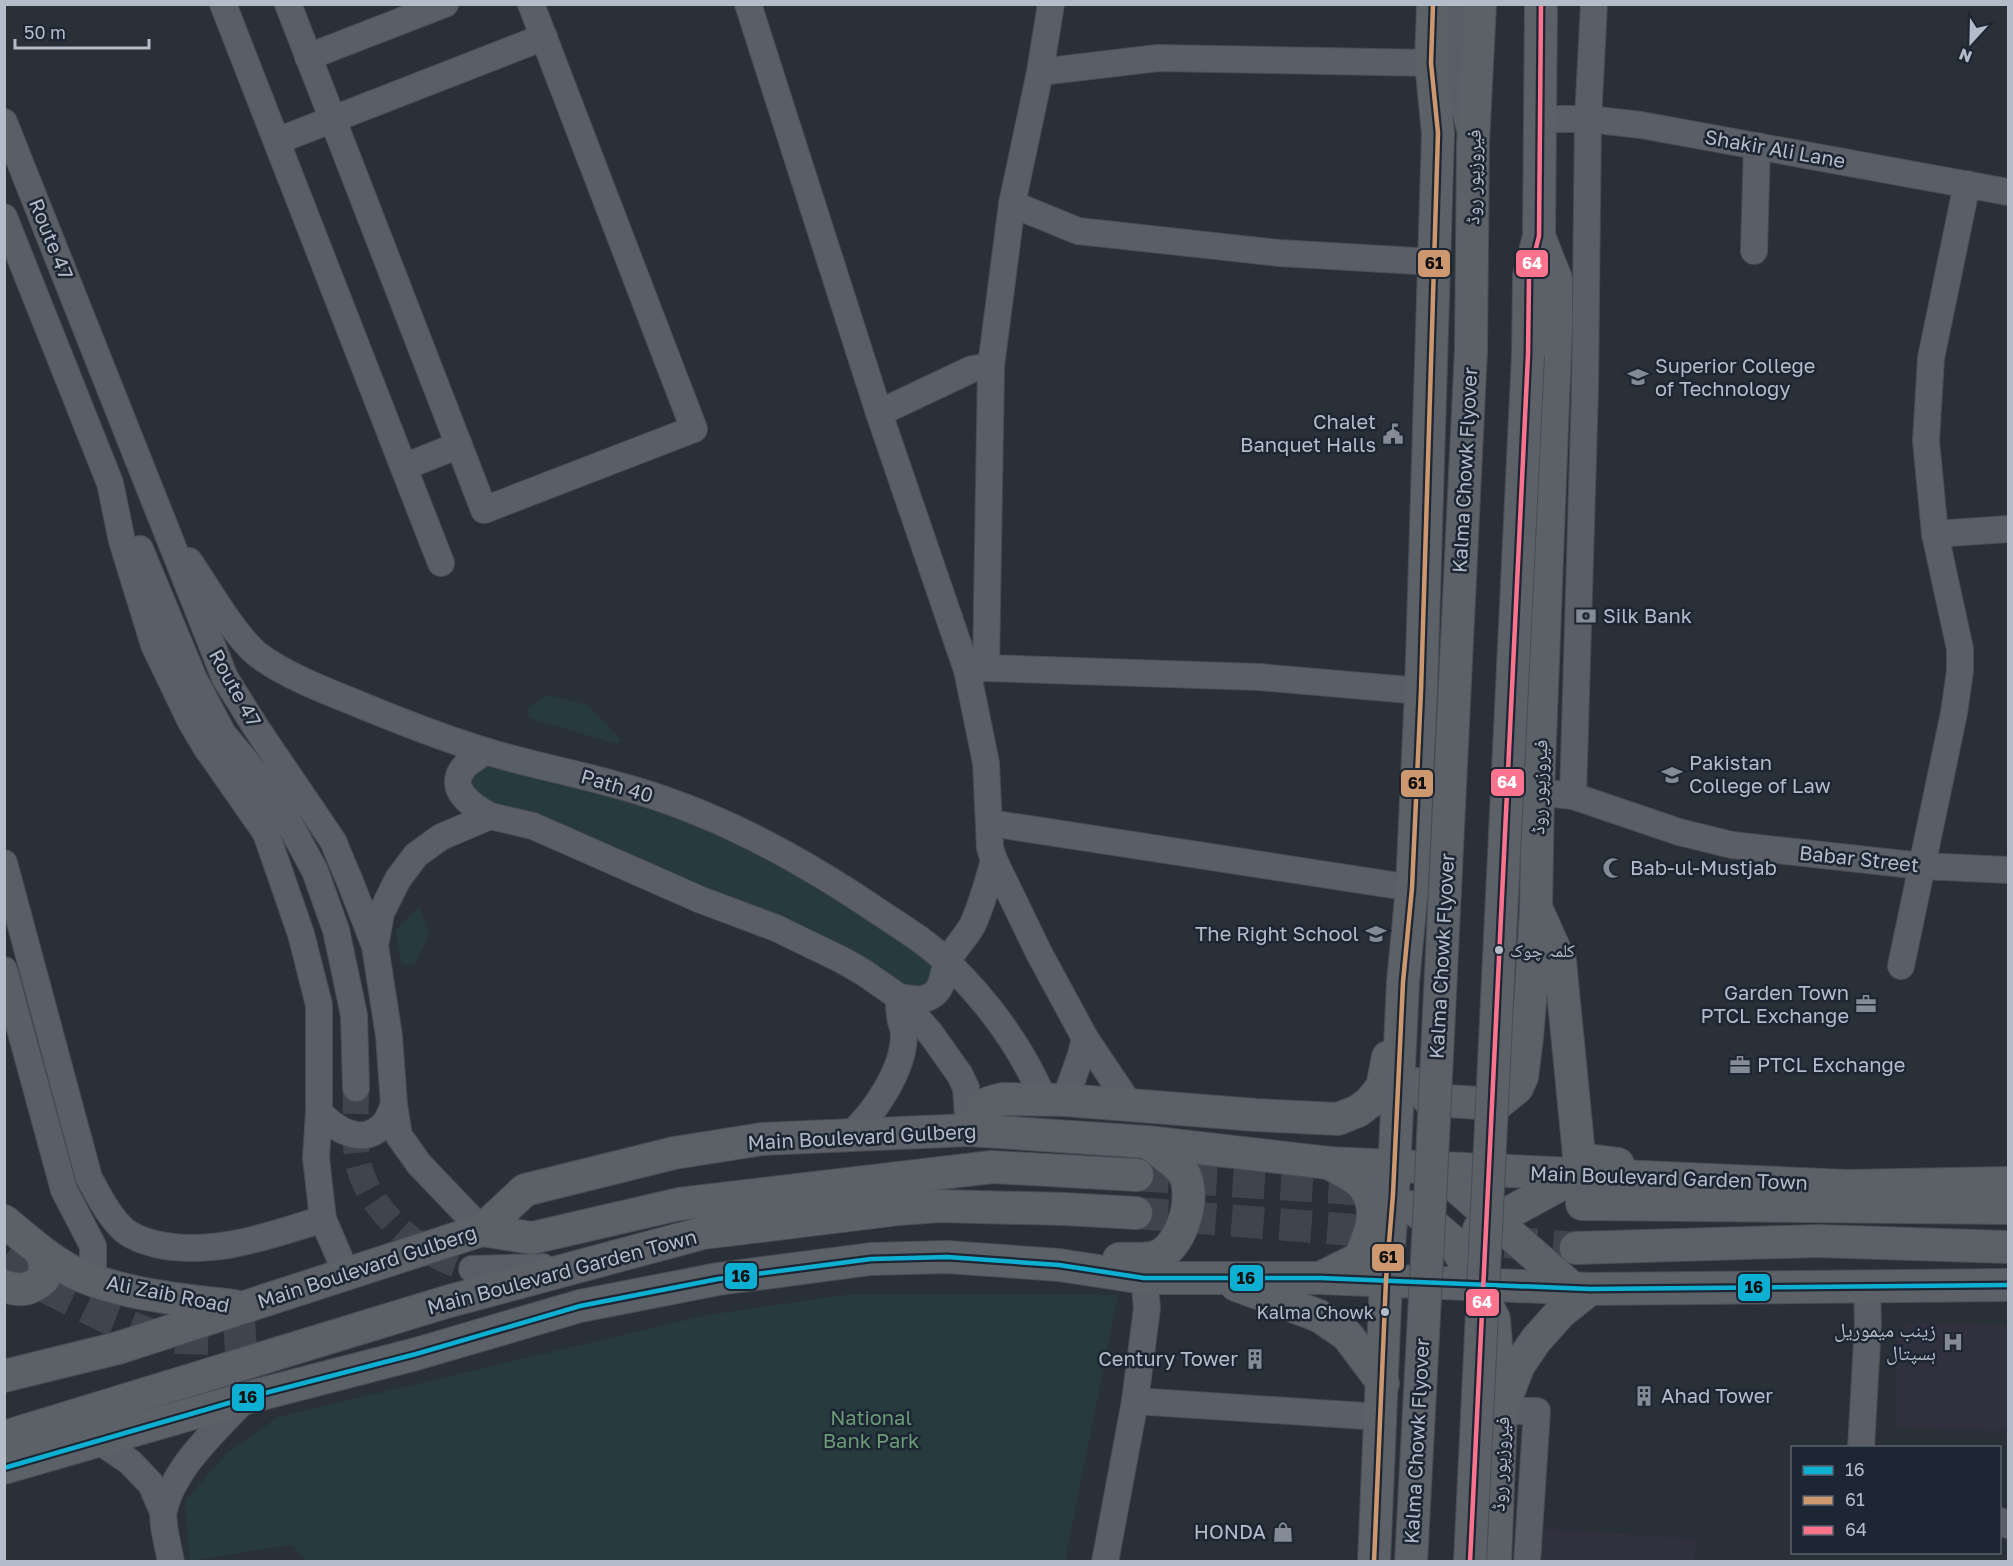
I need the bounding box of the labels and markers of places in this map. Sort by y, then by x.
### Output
place label: Superior College of Technology [1655,353,1815,400]
school or university icon: Superior College of Technology [1626,365,1650,389]
place label: Chalet Banquet Halls [1240,409,1376,456]
public building icon: Chalet Banquet Halls [1381,422,1405,446]
place label: Silk Bank [1603,603,1692,627]
bank icon: Silk Bank [1574,604,1598,628]
place label: Pakistan College of Law [1689,750,1831,797]
school or university icon: Pakistan College of Law [1660,763,1684,787]
place label: Bab-ul-Mustjab [1630,855,1777,879]
mosque icon: Bab-ul-Mustjab [1601,856,1625,880]
place label: The Right School [1195,921,1359,945]
school or university icon: The Right School [1364,922,1388,946]
place label: کلمہ چوک [1510,939,1576,962]
marker: کلمہ چوک [1493,944,1505,956]
place label: Garden Town PTCL Exchange [1701,980,1849,1027]
office icon: Garden Town PTCL Exchange [1854,992,1878,1016]
place label: PTCL Exchange [1757,1052,1905,1076]
office icon: PTCL Exchange [1728,1053,1752,1077]
place label: Kalma Chowk [1257,1301,1374,1323]
marker: Kalma Chowk [1379,1306,1391,1318]
place label: زینب میموریل ہسپتال [1834,1317,1936,1365]
hospital icon: زینب میموریل ہسپتال [1941,1330,1965,1354]
place label: Century Tower [1098,1346,1238,1370]
building icon: Century Tower [1243,1347,1267,1371]
place label: Ahad Tower [1661,1383,1773,1407]
building icon: Ahad Tower [1632,1384,1656,1408]
place label: HONDA [1194,1519,1266,1543]
shop icon: HONDA [1271,1520,1295,1544]

